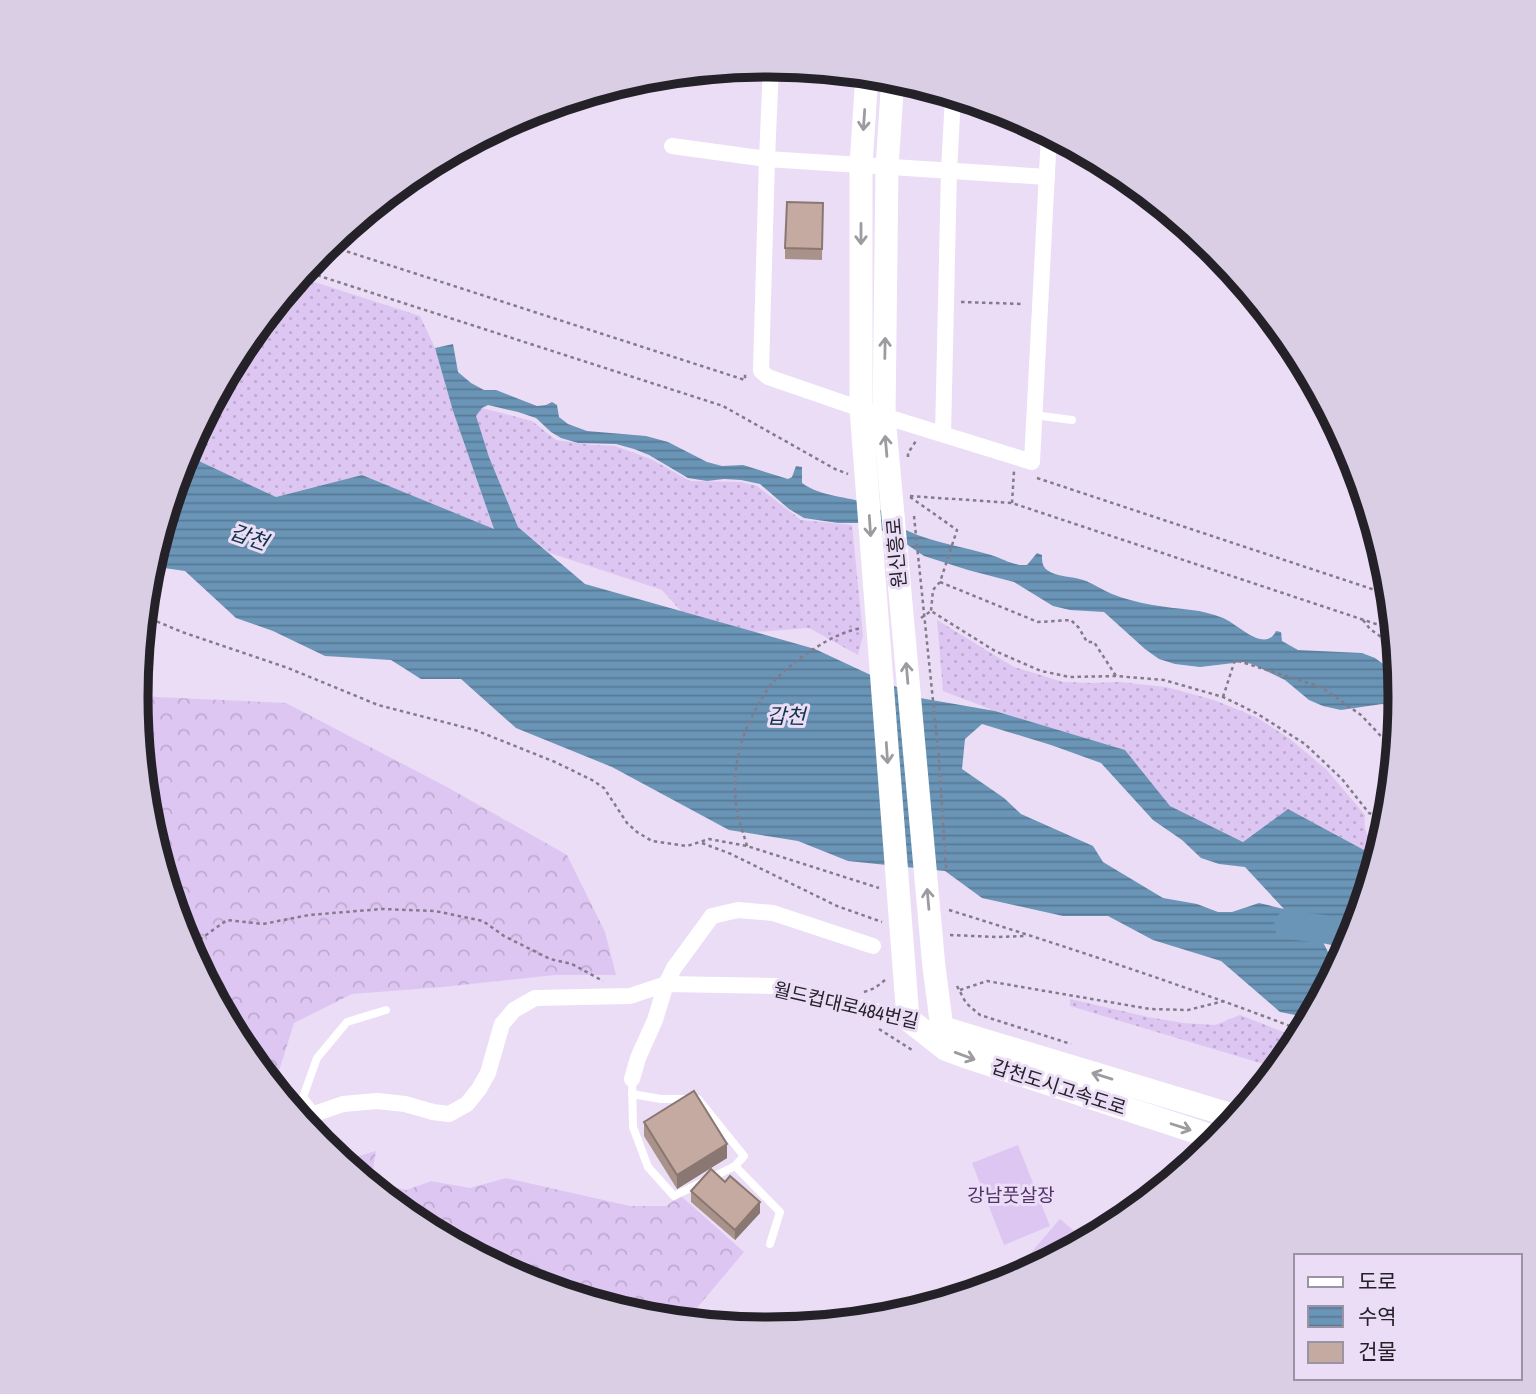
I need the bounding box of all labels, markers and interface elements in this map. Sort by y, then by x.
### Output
one-way arrow [857,108,870,131]
one-way arrow [854,222,868,245]
one-way arrow [878,336,891,359]
one-way arrow [880,435,893,458]
one-way arrow [864,514,877,537]
water label: 갑천 [226,517,275,558]
street label: 원신흥로 [880,517,912,589]
one-way arrow [900,662,913,685]
water label: 갑천 [766,701,808,731]
one-way arrow [881,741,894,764]
one-way arrow [921,889,934,911]
street label: 월드컵대로484번길 [771,976,921,1034]
one-way arrow [953,1051,975,1063]
street label: 갑천도시고속도로 [988,1053,1130,1121]
one-way arrow [1091,1069,1113,1081]
one-way arrow [1170,1121,1192,1134]
park label: 강남풋살장 [967,1182,1055,1208]
legend [1294,1254,1522,1380]
text: 도로 [1358,1267,1397,1296]
text: 수역 [1358,1302,1397,1331]
text: 건물 [1358,1337,1397,1366]

